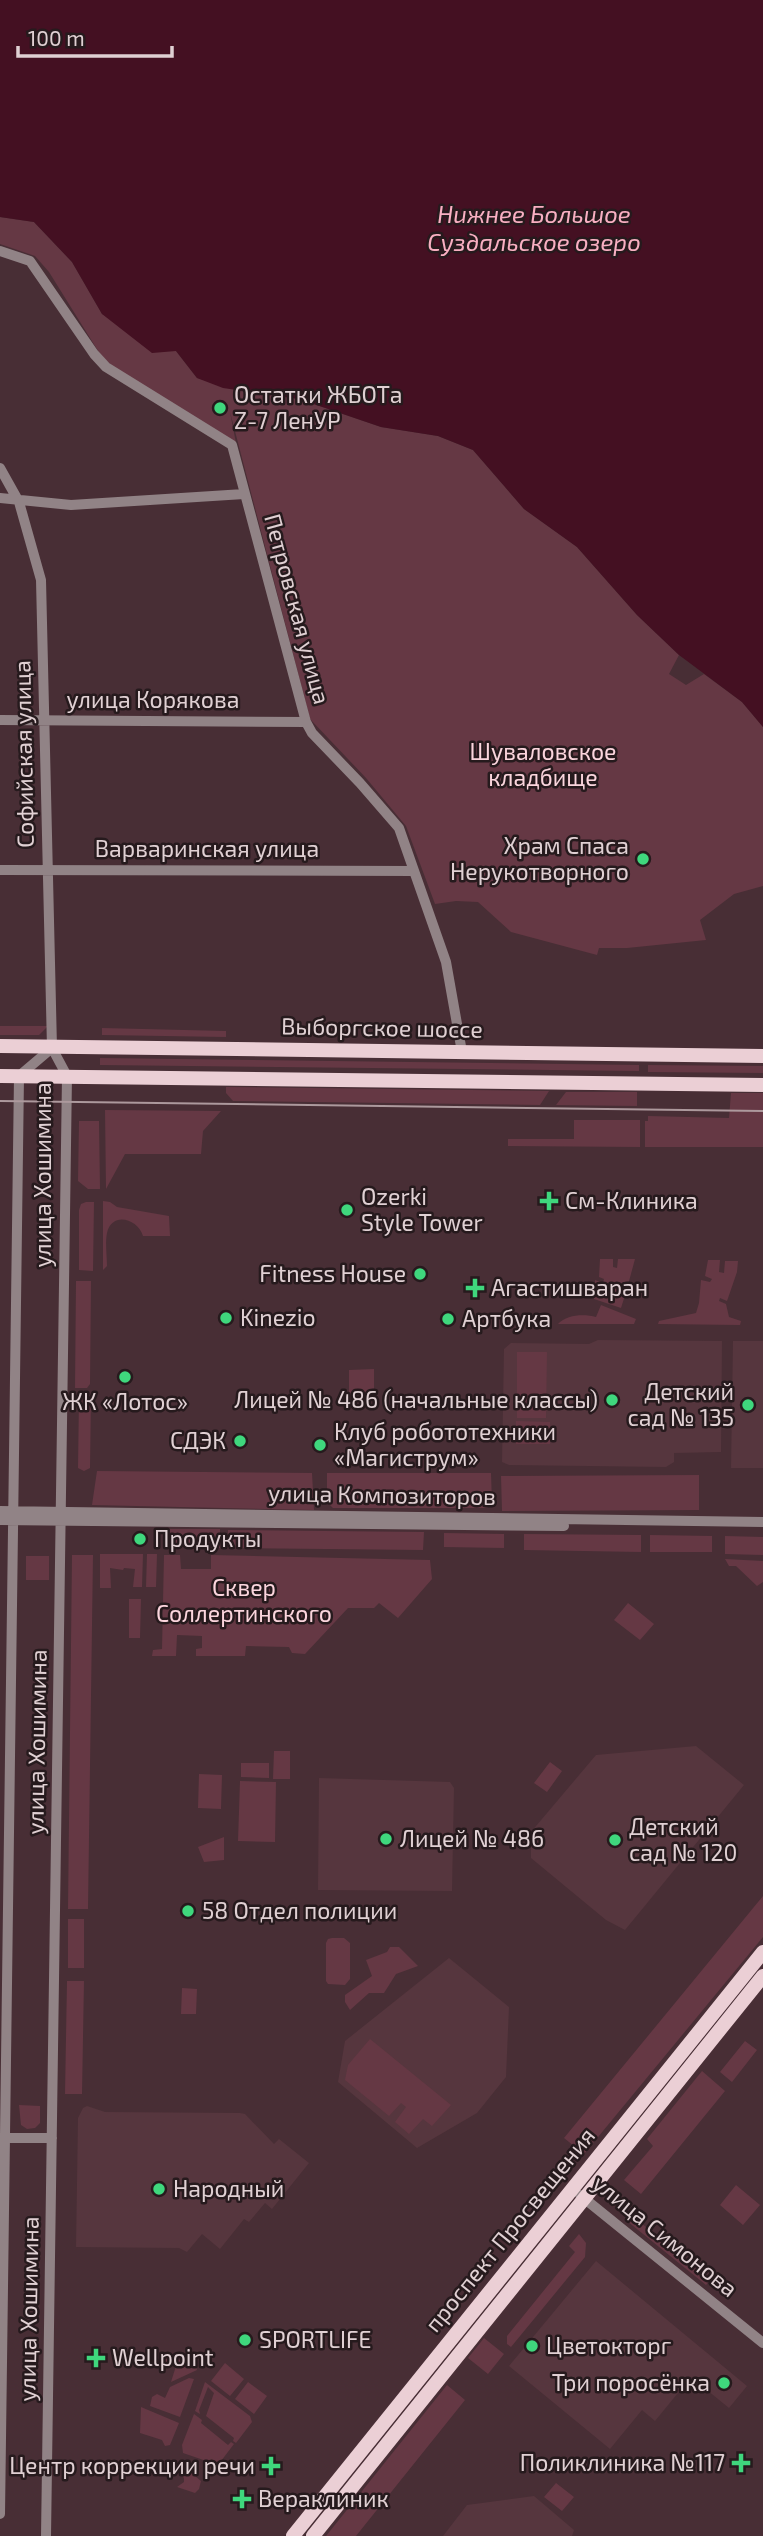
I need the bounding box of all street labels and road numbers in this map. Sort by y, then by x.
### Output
street label: Петровская улица [258,510,337,707]
street label: Софийская улица [7,660,40,848]
street label: улица Корякова [67,685,239,714]
street label: Варваринская улица [95,834,319,863]
street label: Выборгское шоссе [281,1011,483,1043]
street label: улица Хошимина [28,1082,57,1268]
street label: улица Композиторов [268,1478,496,1511]
street label: улица Хошимина [20,1649,53,1835]
street label: проспект Просвещения [418,2122,600,2337]
street label: улица Симонова [587,2168,744,2303]
street label: улица Хошимина [12,2216,45,2402]

